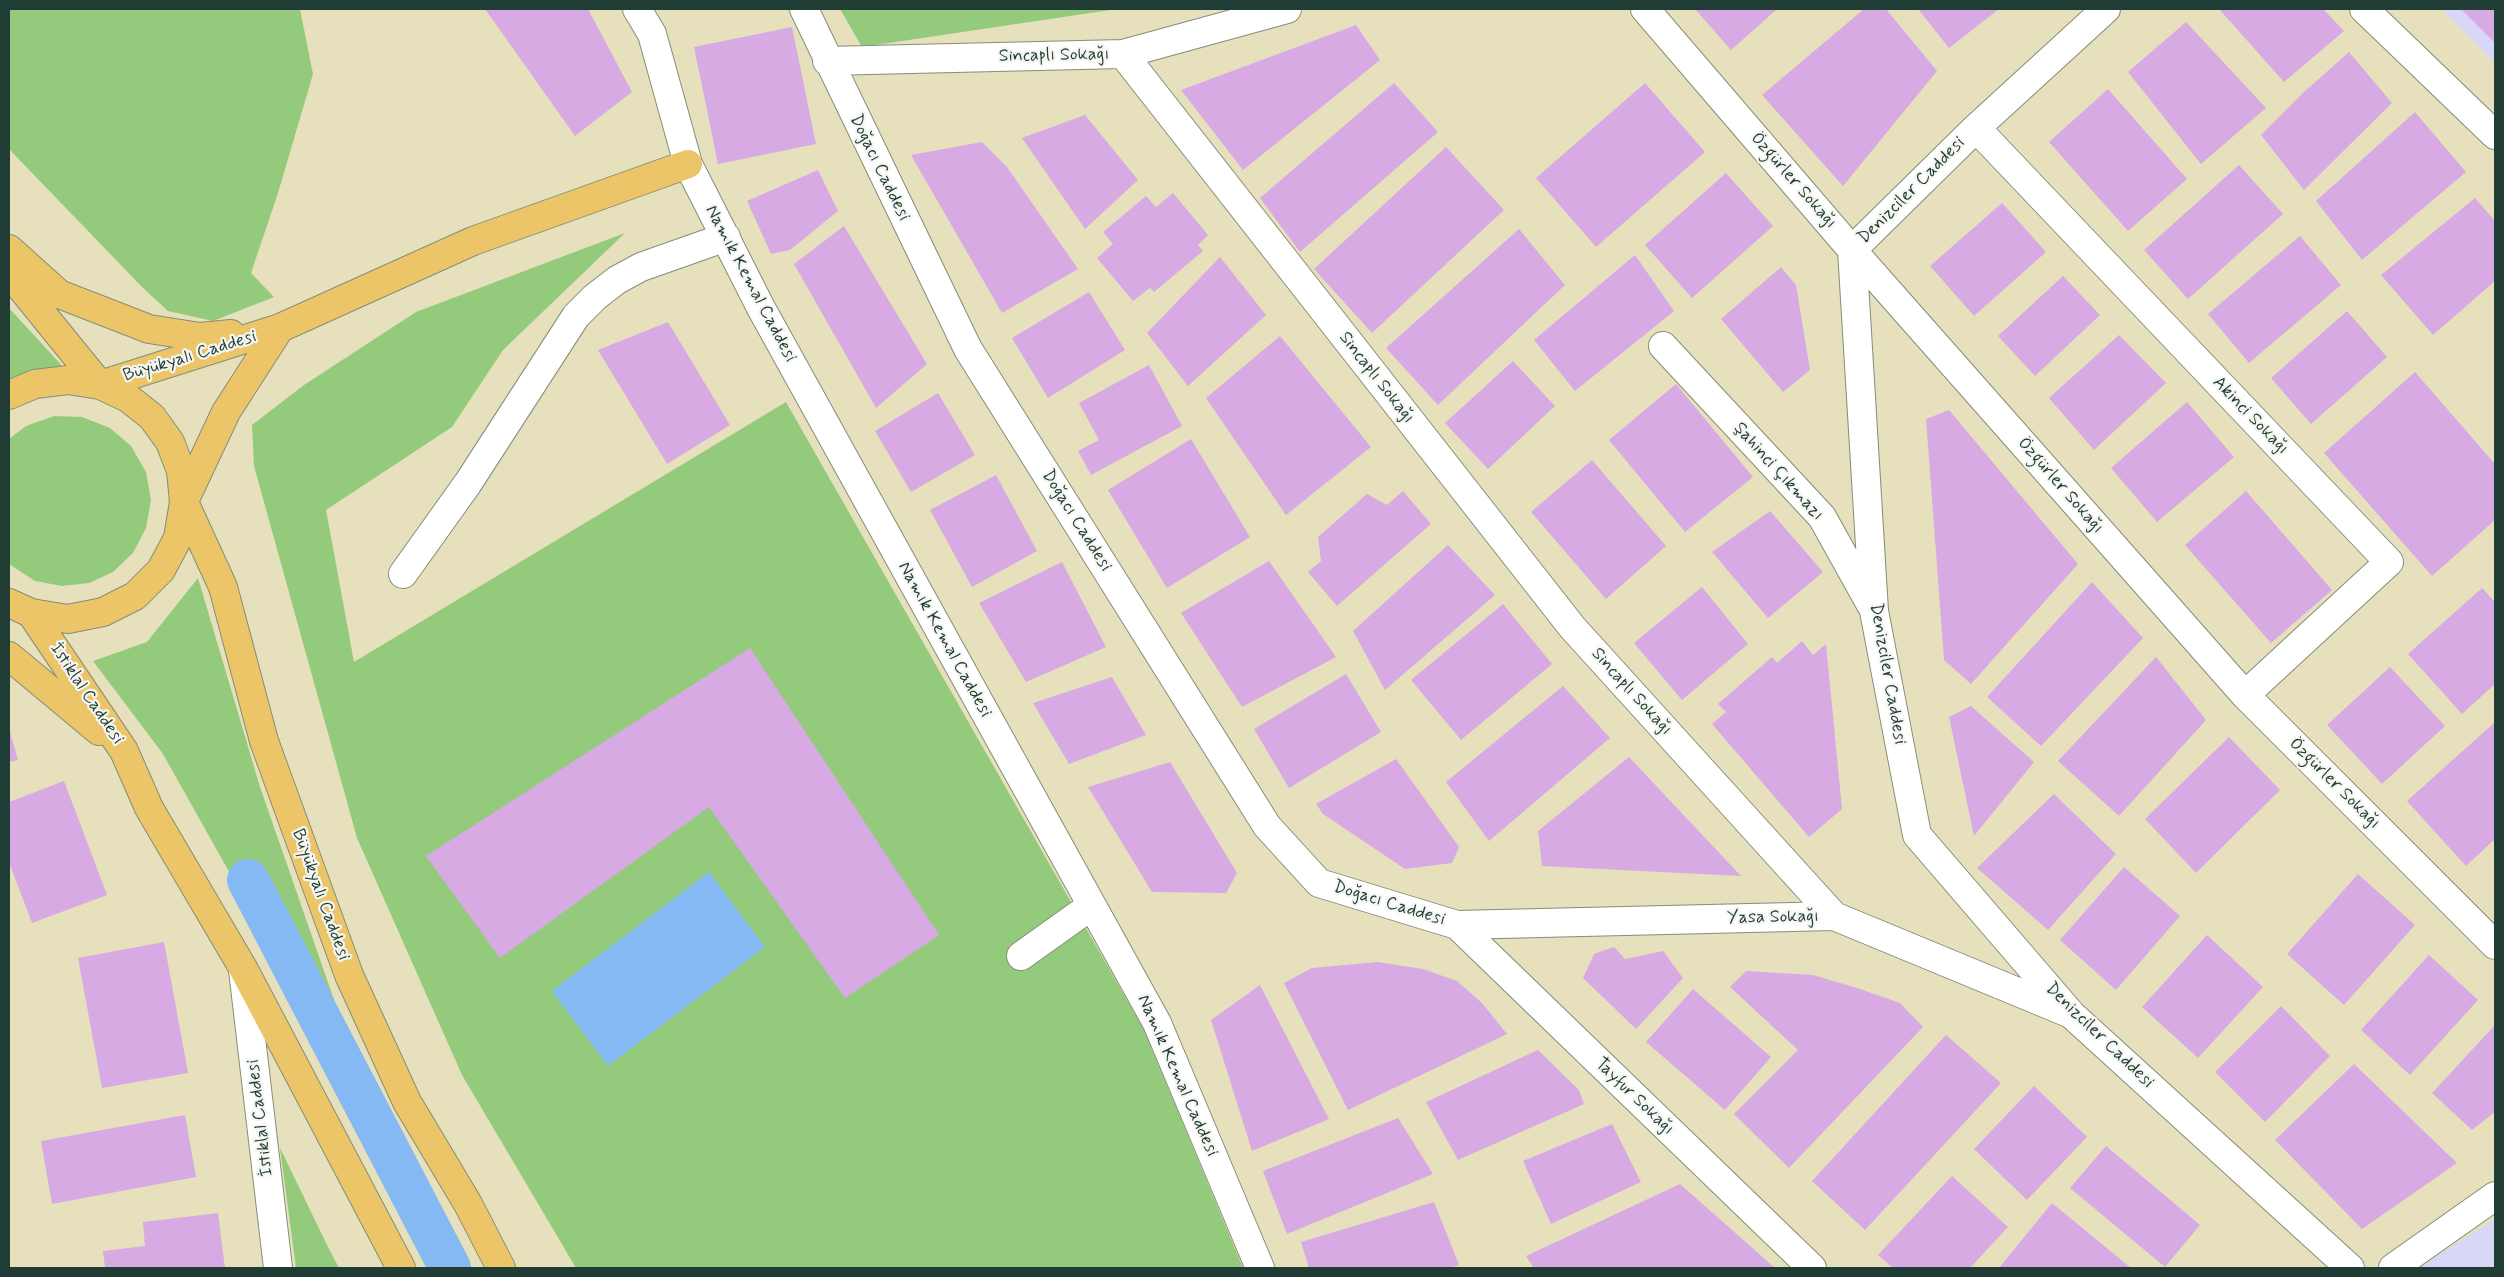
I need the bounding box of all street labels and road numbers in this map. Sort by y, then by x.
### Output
street label: Sincaplı Sokağı [999,44,1109,68]
street label: Doğacı Caddesi [844,111,914,225]
street label: Özgürler Sokağı [1745,128,1841,234]
street label: Denizciler Caddesi [1854,133,1970,249]
street label: Namık Kemal Caddesi [700,202,800,366]
street label: Büyükyalı Caddesi [121,326,259,388]
street label: Sincaplı Sokağı [1333,328,1419,428]
street label: Akinci Sokağı [2207,372,2293,460]
street label: Şahinci Çıkmazı [1728,418,1828,526]
street label: Özgürler Sokağı [2012,433,2108,539]
street label: Doğacı Caddesi [1036,466,1116,576]
street label: Namık Kemal Caddesi [892,558,996,722]
street label: Denizciler Caddesi [1864,602,1910,746]
street label: İstiklal Caddesi [44,639,128,749]
street label: Sincaplı Sokağı [1586,644,1676,740]
street label: Özgürler Sokağı [2284,734,2384,834]
street label: Büyükyalı Caddesi [286,826,354,964]
street label: Doğacı Caddesi [1330,877,1448,931]
street label: Yasa Sokağı [1727,906,1819,930]
street label: Denizciler Caddesi [2040,979,2158,1093]
street label: Namık Kemal Caddesi [1132,992,1222,1160]
street label: Tayfur Sokağı [1590,1054,1678,1140]
street label: İstiklal Caddesi [243,1058,279,1178]

